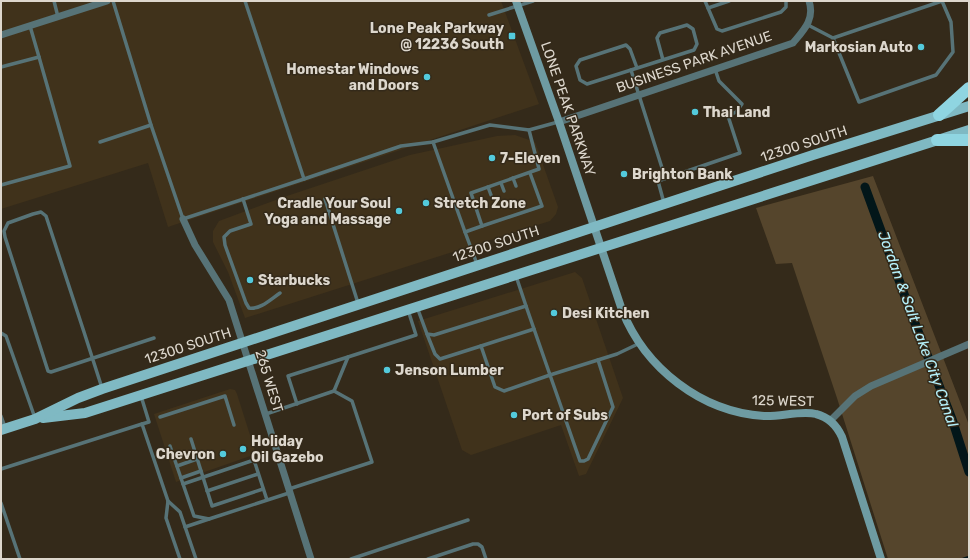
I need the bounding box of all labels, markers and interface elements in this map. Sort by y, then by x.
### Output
place label: Lone Peak Parkway @ 12236 South [370,20,505,53]
street label: BUSINESS PARK AVENUE [614,27,774,97]
marker: Lone Peak Parkway @ 12236 South [507,31,517,41]
place label: Markosian Auto [805,39,913,56]
street label: LONE PEAK PARKWAY [537,40,599,178]
marker: Markosian Auto [916,42,926,52]
place label: Homestar Windows and Doors [286,61,419,94]
marker: Homestar Windows and Doors [422,72,432,82]
place label: Thai Land [703,104,771,121]
marker: Thai Land [690,107,700,117]
street label: 12300 SOUTH [759,122,849,166]
place label: 7-Eleven [500,150,561,167]
marker: 7-Eleven [487,153,497,163]
place label: Brighton Bank [632,166,733,183]
marker: Brighton Bank [619,169,629,179]
place label: Cradle Your Soul Yoga and Massage [264,195,391,228]
place label: Stretch Zone [434,195,526,212]
marker: Stretch Zone [421,198,431,208]
marker: Cradle Your Soul Yoga and Massage [394,206,404,216]
street label: 12300 SOUTH [451,222,541,266]
water label: Jordan & Salt Lake City Canal [874,228,962,430]
place label: Starbucks [258,272,331,289]
marker: Starbucks [245,275,255,285]
place label: Desi Kitchen [562,305,650,322]
marker: Desi Kitchen [549,308,559,318]
street label: 12300 SOUTH [143,324,233,368]
street label: 265 WEST [251,348,287,414]
place label: Jenson Lumber [395,362,504,379]
marker: Jenson Lumber [382,365,392,375]
street label: 125 WEST [752,392,814,410]
place label: Port of Subs [522,407,608,424]
marker: Port of Subs [509,410,519,420]
place label: Holiday Oil Gazebo [251,433,324,466]
marker: Holiday Oil Gazebo [238,444,248,454]
place label: Chevron [156,446,215,463]
marker: Chevron [218,449,228,459]

